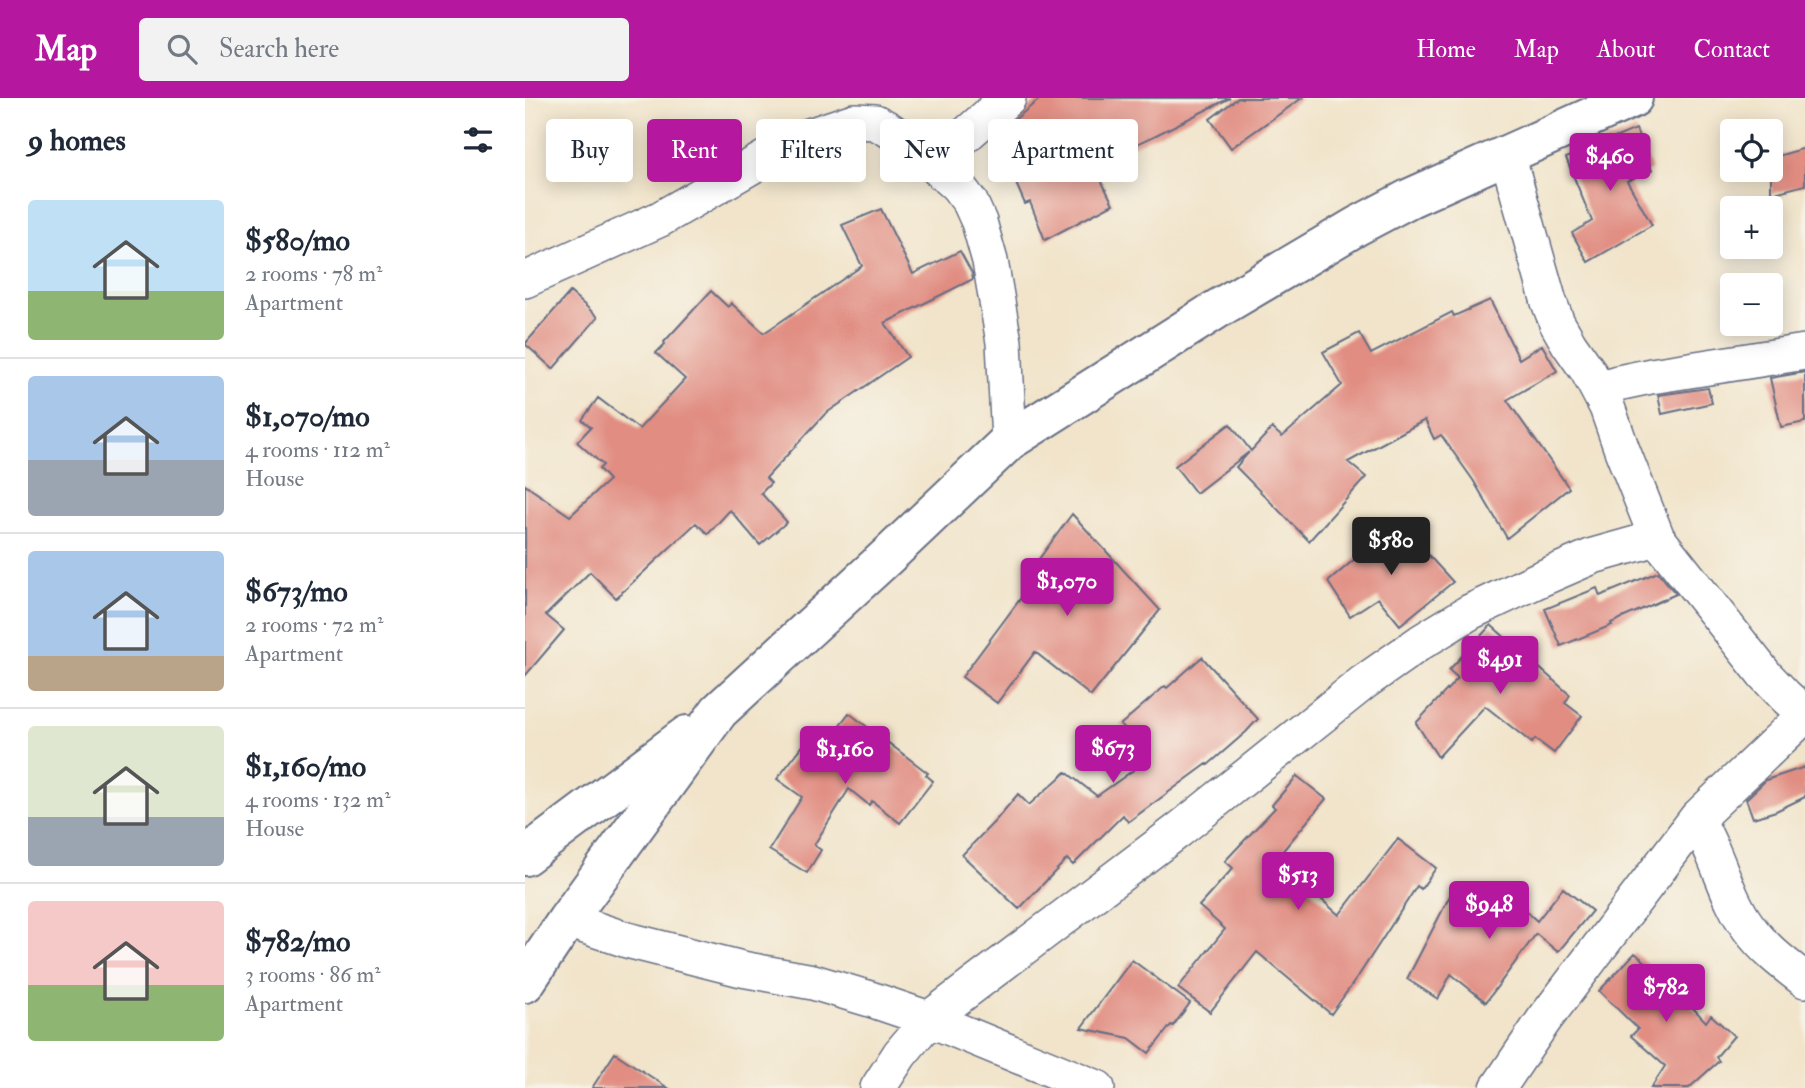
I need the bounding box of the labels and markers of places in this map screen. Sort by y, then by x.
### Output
pin: $460 [1569,134,1651,193]
pin: $580 [1350,518,1432,577]
pin: $1,070 [1010,559,1124,618]
pin: $491 [1459,636,1541,696]
pin: $1,160 [788,726,902,786]
pin: $673 [1072,726,1154,785]
pin: $513 [1257,852,1339,912]
pin: $948 [1448,882,1530,941]
pin: $782 [1625,964,1707,1024]

